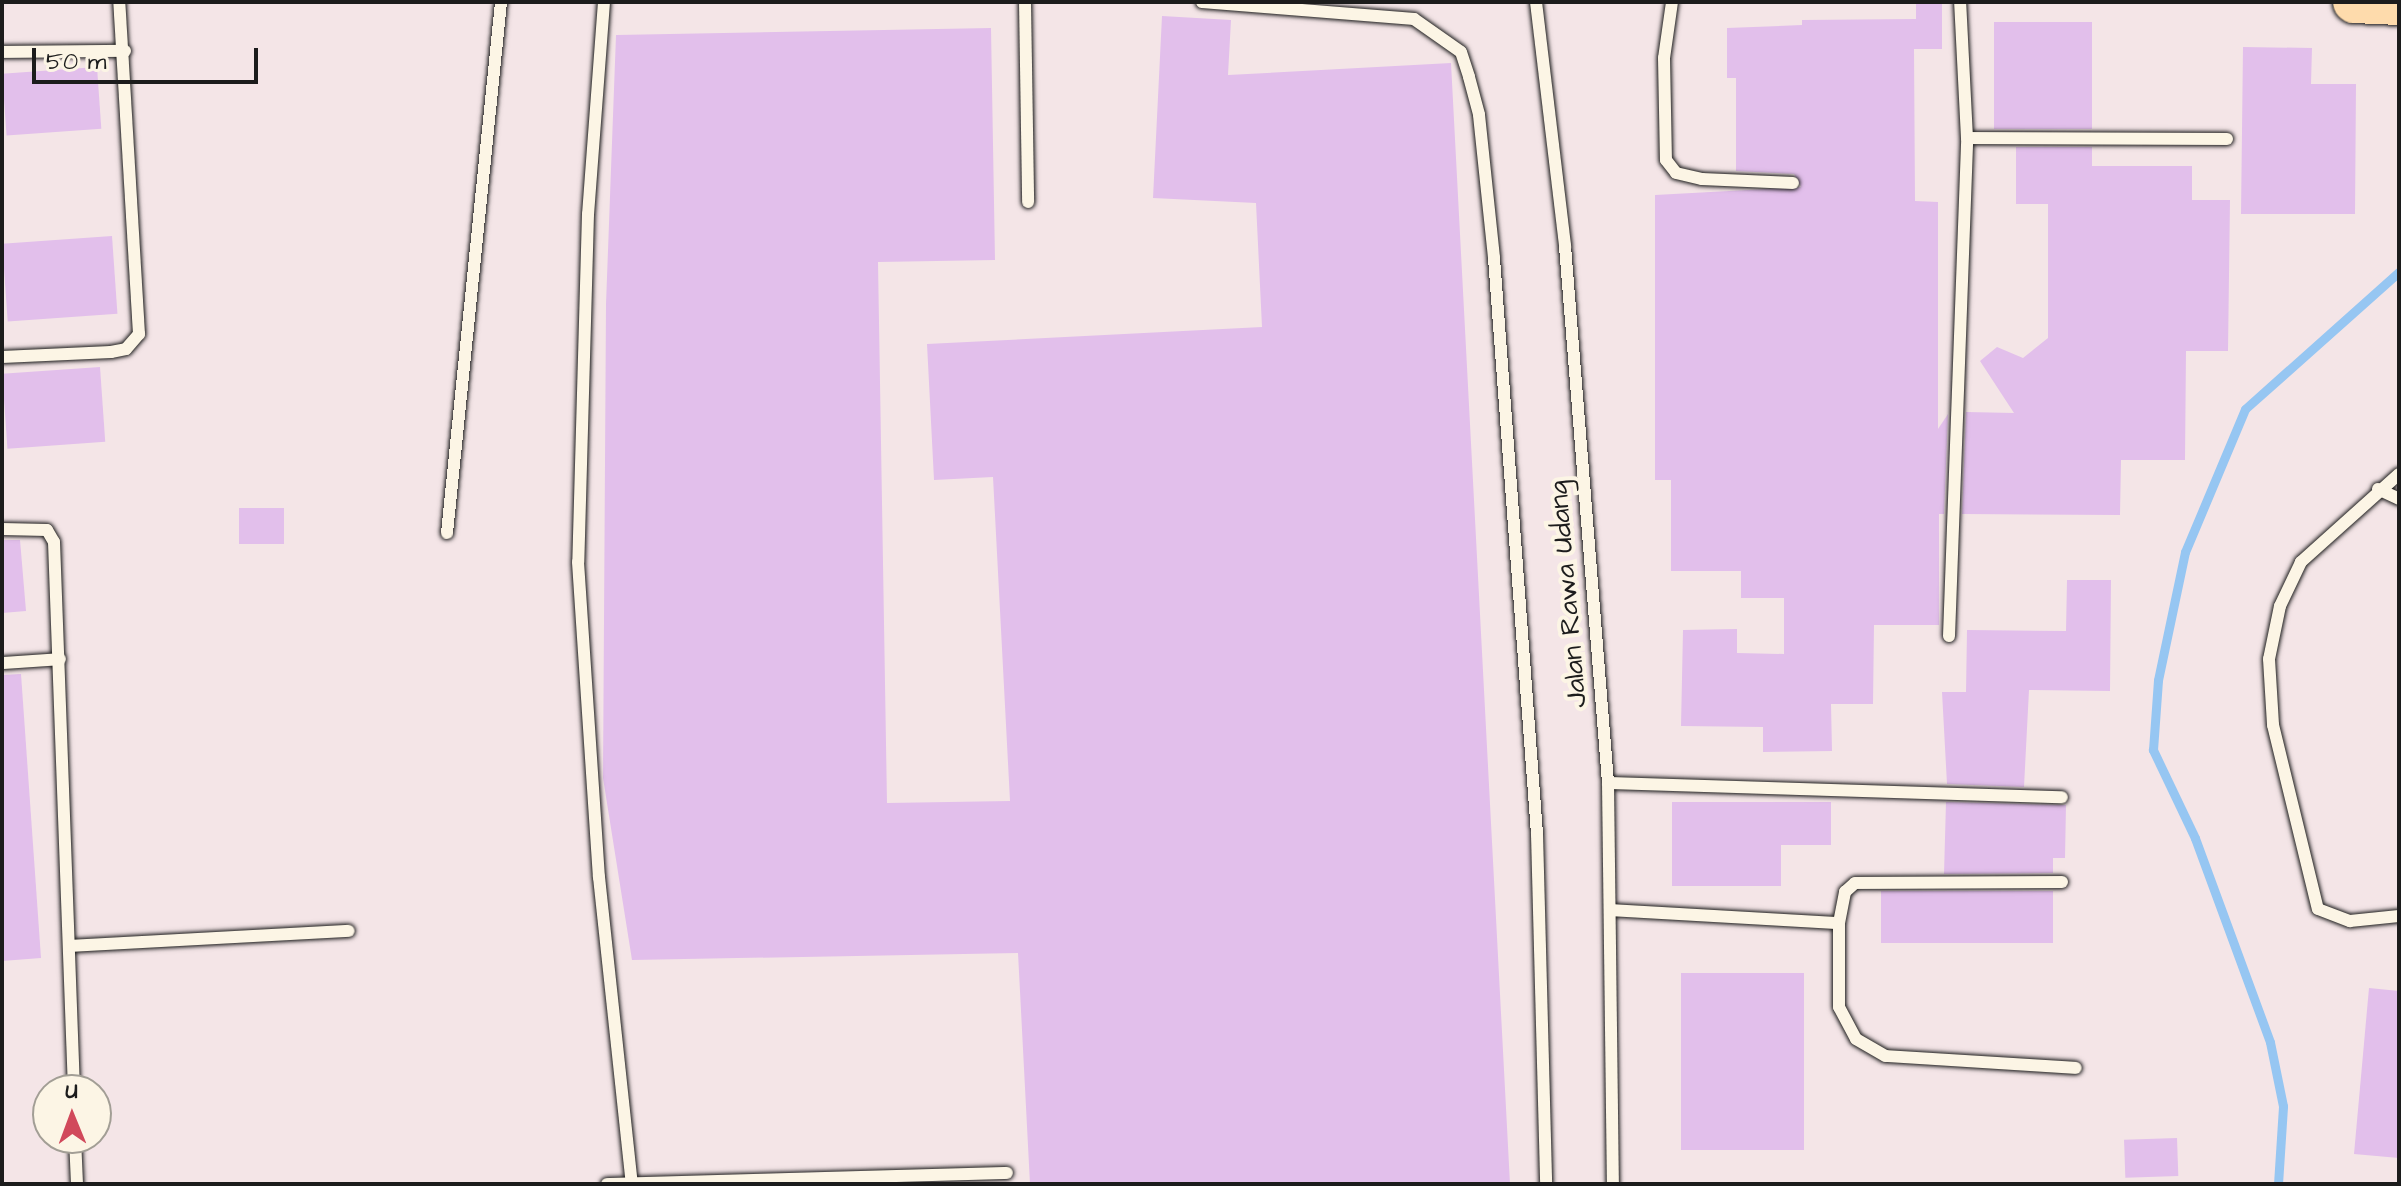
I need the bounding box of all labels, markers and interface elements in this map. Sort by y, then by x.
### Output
scale bar [36,32,262,82]
text: 50 m [46,45,106,79]
street label: Jalan Rawa Udang [1541,479,1595,709]
north arrow [32,1074,112,1154]
text: U [65,1076,78,1107]

